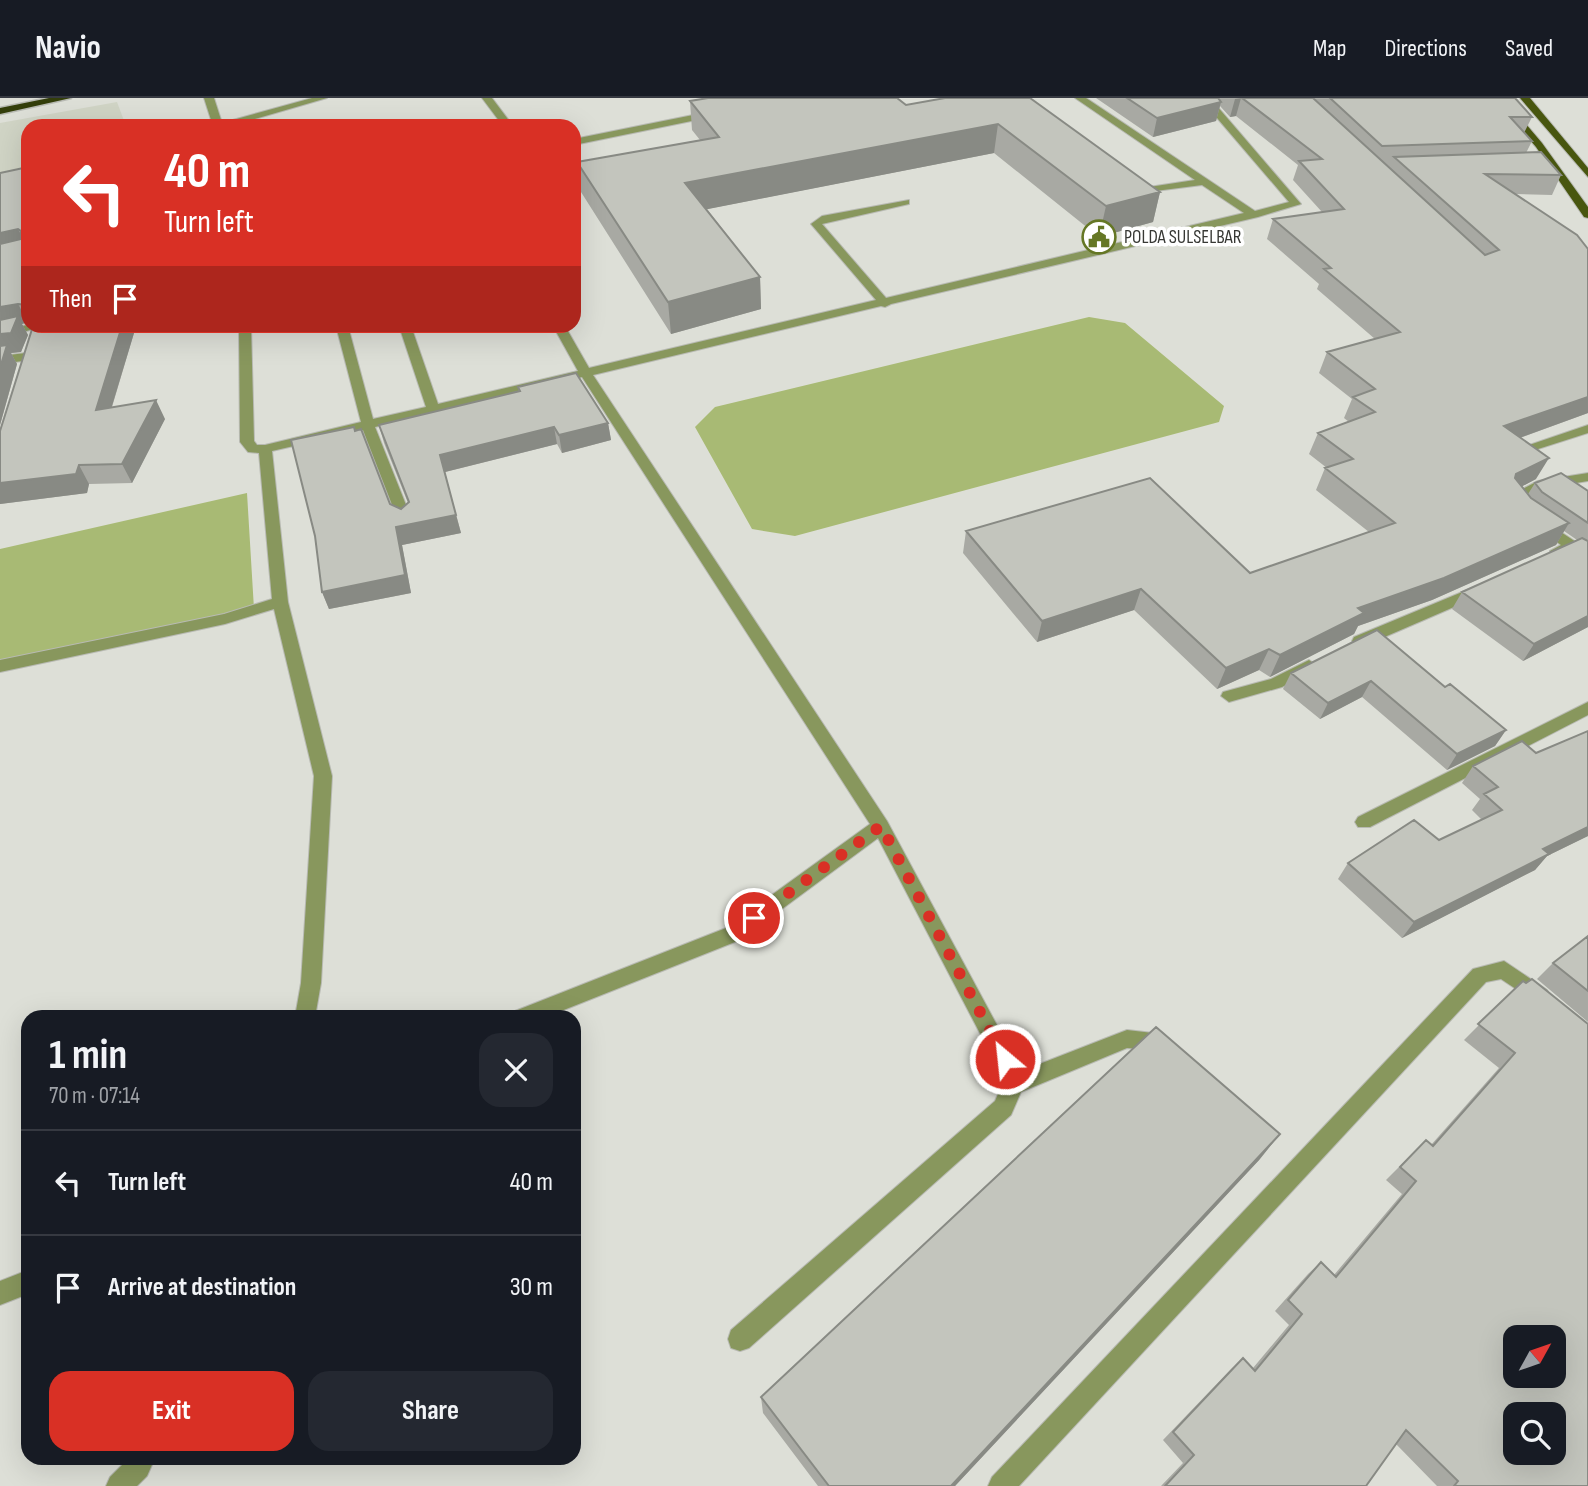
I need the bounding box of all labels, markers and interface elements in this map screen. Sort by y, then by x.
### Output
text: Navio [35,28,101,68]
text: Map [1313,34,1346,63]
text: Directions [1384,34,1467,63]
text: Saved [1505,34,1553,63]
text: 40 m [164,143,250,202]
icon: left [49,147,140,238]
text: Turn left [164,203,254,242]
public building icon: POLDA SULSELBAR [1080,218,1118,256]
place label: POLDA SULSELBAR [1124,226,1242,249]
icon: arrive [106,280,144,318]
text: Then [49,284,92,315]
pin [724,888,784,948]
icon: arrive [735,899,773,937]
position arrow [968,1022,1042,1096]
text: 1 min [49,1030,127,1081]
button: close [479,1033,553,1107]
text: 70 m · 07:14 [49,1082,140,1110]
icon: left [49,1164,87,1202]
text: Turn left [108,1167,186,1198]
text: 40 m [510,1167,553,1198]
icon: arrive [49,1269,87,1307]
text: Arrive at destination [108,1272,296,1303]
text: 30 m [510,1272,553,1303]
north arrow [1503,1325,1566,1388]
map controls [1503,1325,1566,1465]
button: Exit [49,1371,294,1451]
button: Share [308,1371,553,1451]
button: search [1503,1402,1566,1465]

